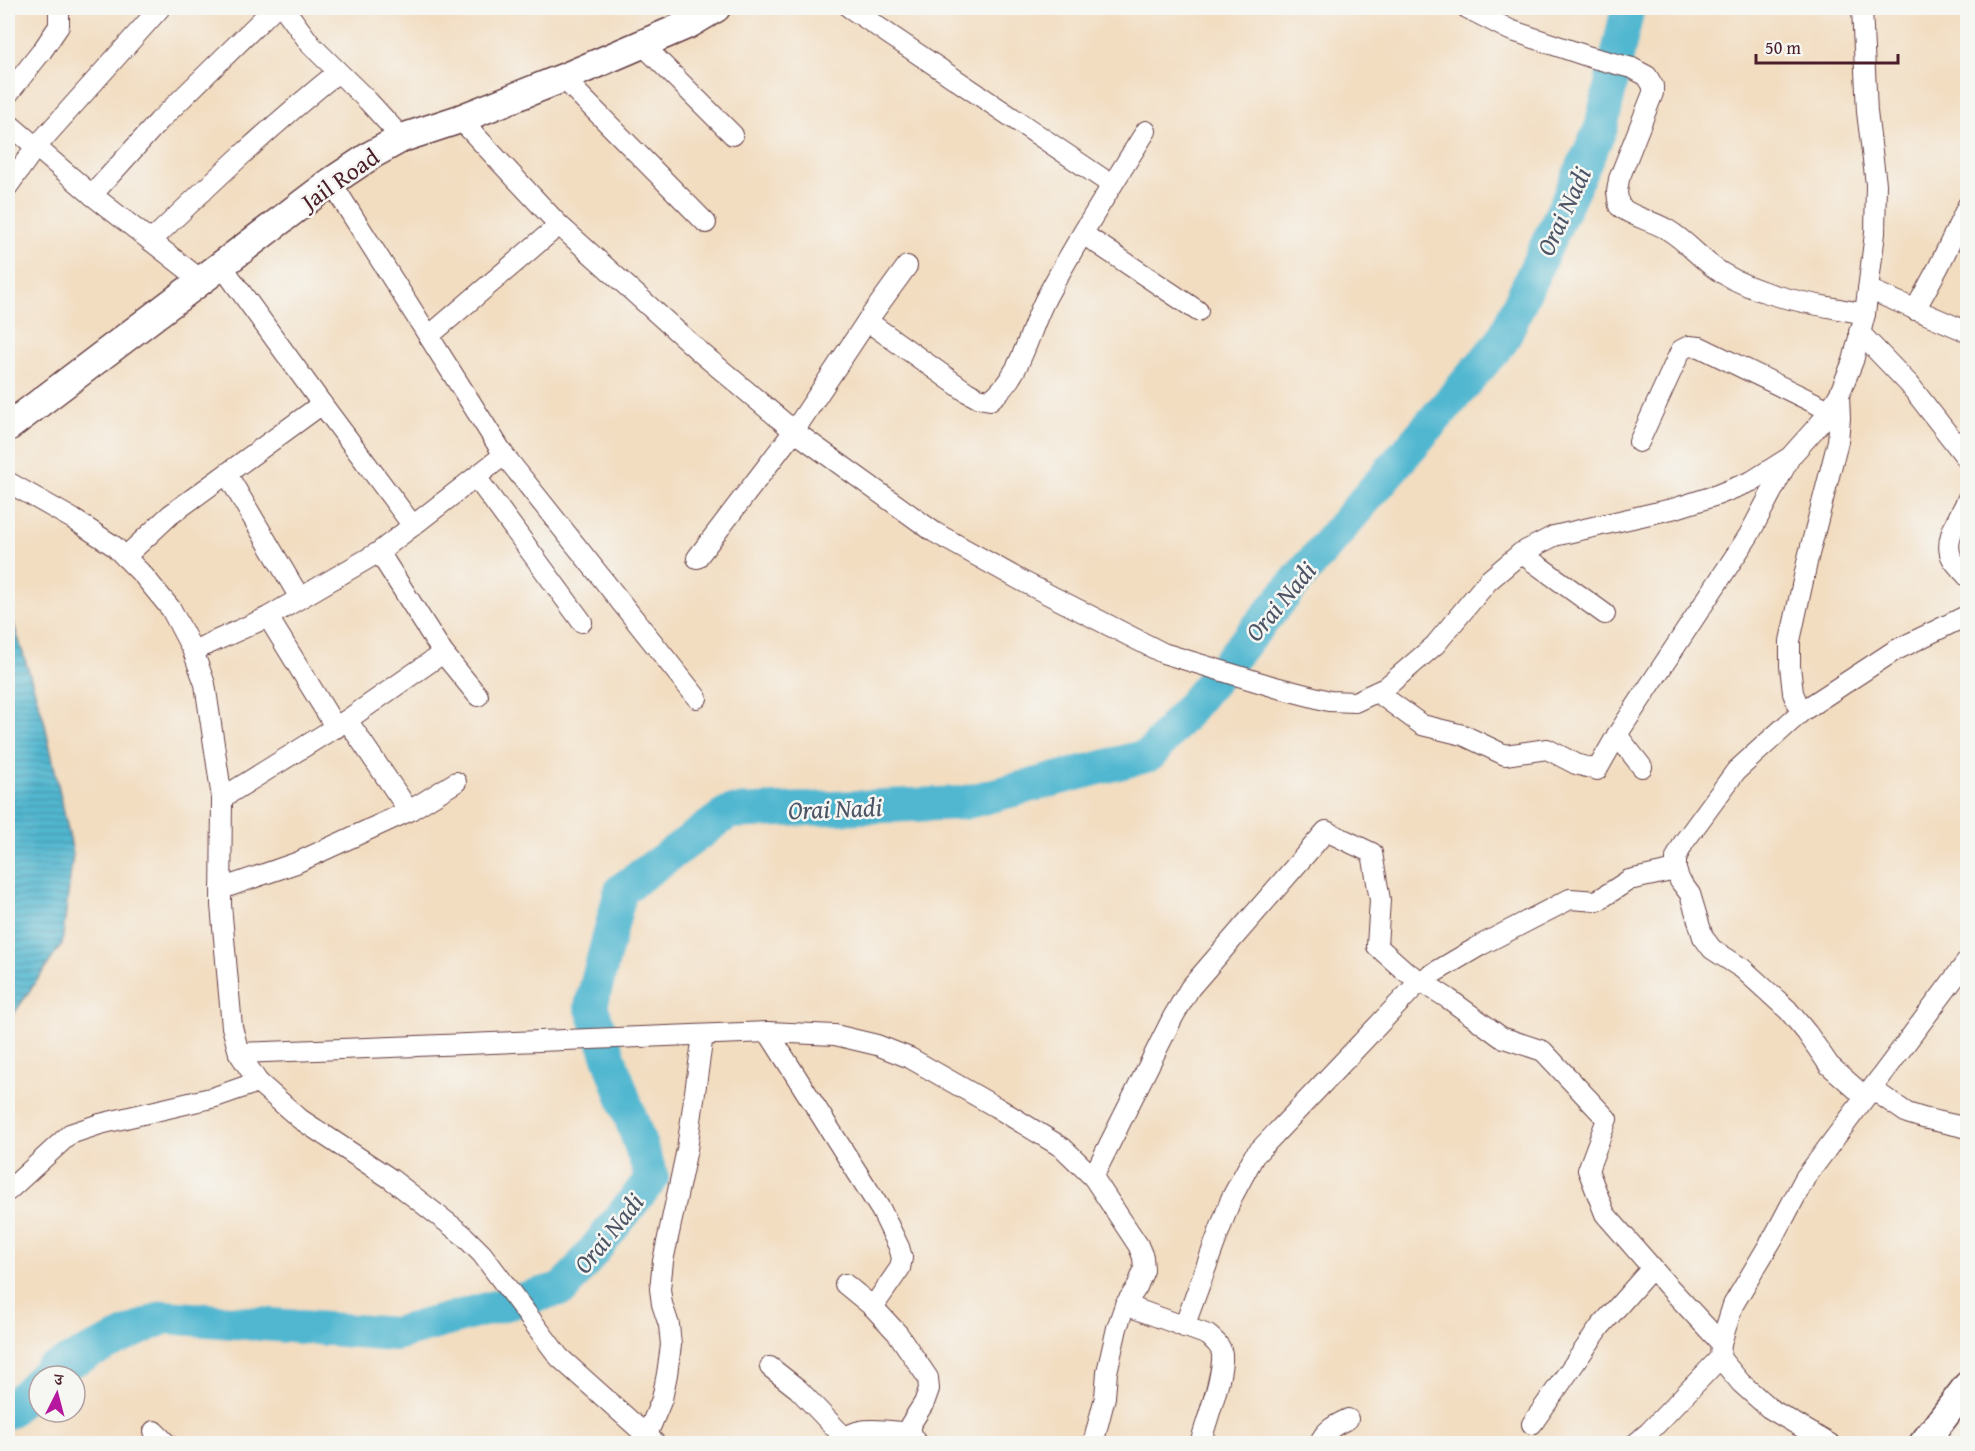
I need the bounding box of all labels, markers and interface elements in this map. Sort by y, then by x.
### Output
scale bar [1756,27,1898,65]
text: 50 m [1765,34,1801,61]
street label: Jail Road [292,139,386,220]
water label: Orai Nadi [1525,160,1601,262]
water label: Orai Nadi [1235,552,1325,650]
water label: Orai Nadi [787,787,883,829]
water label: Orai Nadi [563,1184,653,1282]
north arrow [27,1364,87,1424]
text: उ [52,1367,66,1392]

